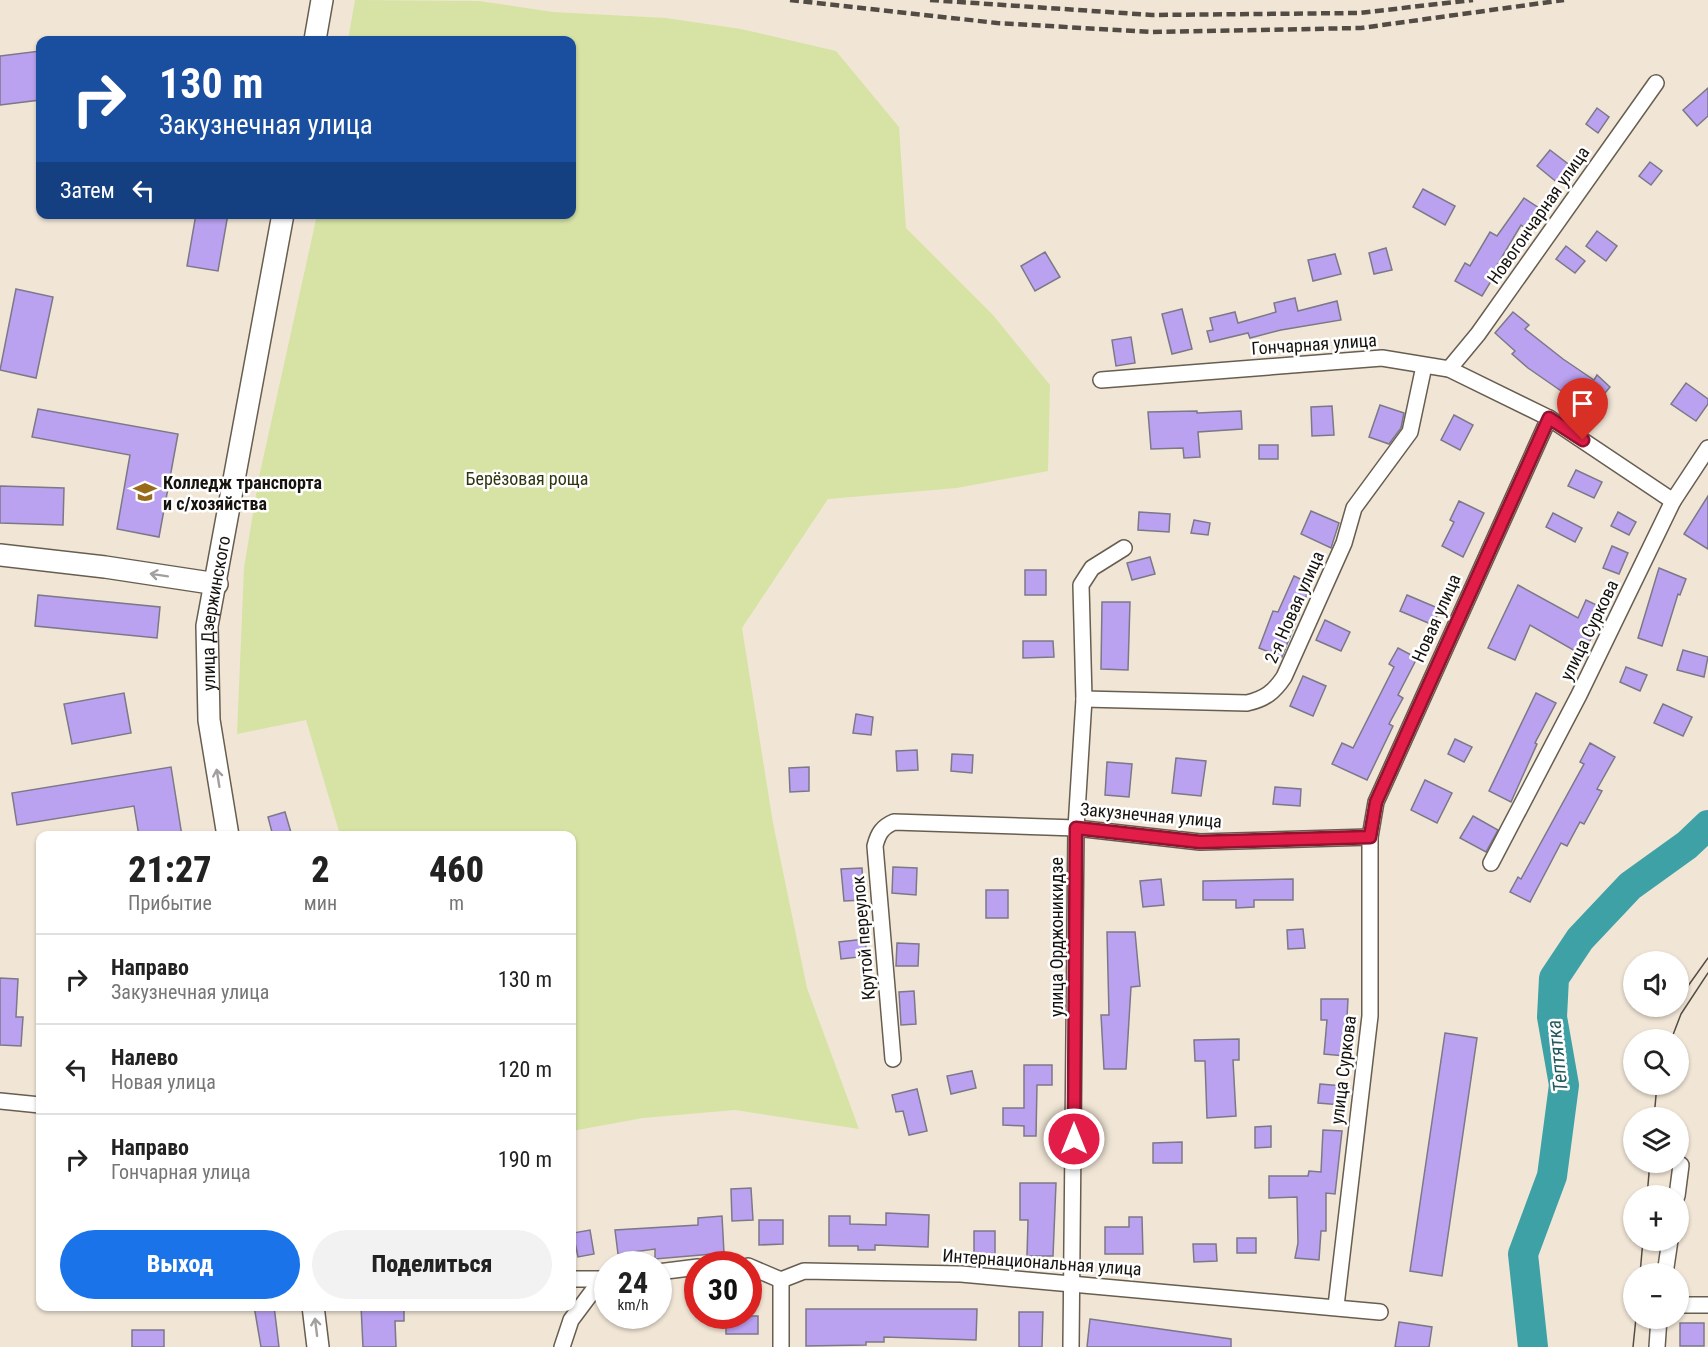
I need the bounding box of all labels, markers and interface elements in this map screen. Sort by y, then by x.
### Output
text: 130 m [159,59,264,108]
icon: right [60,60,138,138]
text: Закузнечная улица [159,109,373,141]
street label: Новогончарная улица [1483,142,1593,288]
icon: left [127,174,160,207]
text: Затем [60,178,115,203]
street label: Гончарная улица [1251,329,1377,359]
pin [1557,378,1608,440]
icon: arrive [1566,387,1599,420]
park label: Берёзовая роща [466,468,588,489]
place label: Колледж транспорта и с/хозяйства [163,472,322,514]
school or university icon: Колледж транспорта и с/хозяйства [132,479,158,505]
street label: улица Дзержинского [196,534,234,691]
street label: 2-я Новая улица [1260,548,1328,666]
one-way arrow [150,569,169,580]
street label: Новая улица [1407,571,1465,665]
street label: улица Суркова [1556,576,1622,684]
one-way arrow [212,768,223,788]
street label: Закузнечная улица [1079,798,1223,832]
text: 21:27 [128,849,212,891]
text: 2 [311,849,330,891]
text: 460 [429,849,484,891]
street label: улица Орджоникидзе [1046,857,1067,1017]
street label: Крутой переулок [847,875,879,1001]
text: Прибытие [128,891,212,915]
text: мин [304,891,337,915]
text: m [449,891,464,915]
map controls [1623,951,1689,1329]
button: sound [1623,951,1689,1017]
text: Направо [111,955,189,980]
icon: right [60,963,93,996]
text: 130 m [498,967,552,992]
text: Закузнечная улица [111,980,269,1004]
street label: улица Суркова [1326,1014,1360,1126]
water label: Тептятка [1541,1019,1573,1093]
button: search [1623,1029,1689,1095]
text: Налево [111,1045,178,1070]
icon: left [60,1053,93,1086]
text: 120 m [498,1057,552,1082]
text: Новая улица [111,1070,216,1094]
position arrow [1042,1107,1106,1171]
button: layers [1623,1107,1689,1173]
text: Направо [111,1135,189,1160]
icon: right [60,1143,93,1176]
text: 190 m [498,1147,552,1172]
text: Гончарная улица [111,1160,251,1184]
button: + [1623,1185,1689,1251]
button: Выход [60,1230,300,1299]
button: Поделиться [312,1230,552,1299]
street label: Интернациональная улица [942,1245,1142,1279]
speed limit sign: 30 [684,1251,762,1329]
button: − [1623,1263,1689,1329]
text: 24 [618,1265,648,1300]
text: km/h [618,1296,648,1314]
one-way arrow [310,1317,321,1337]

